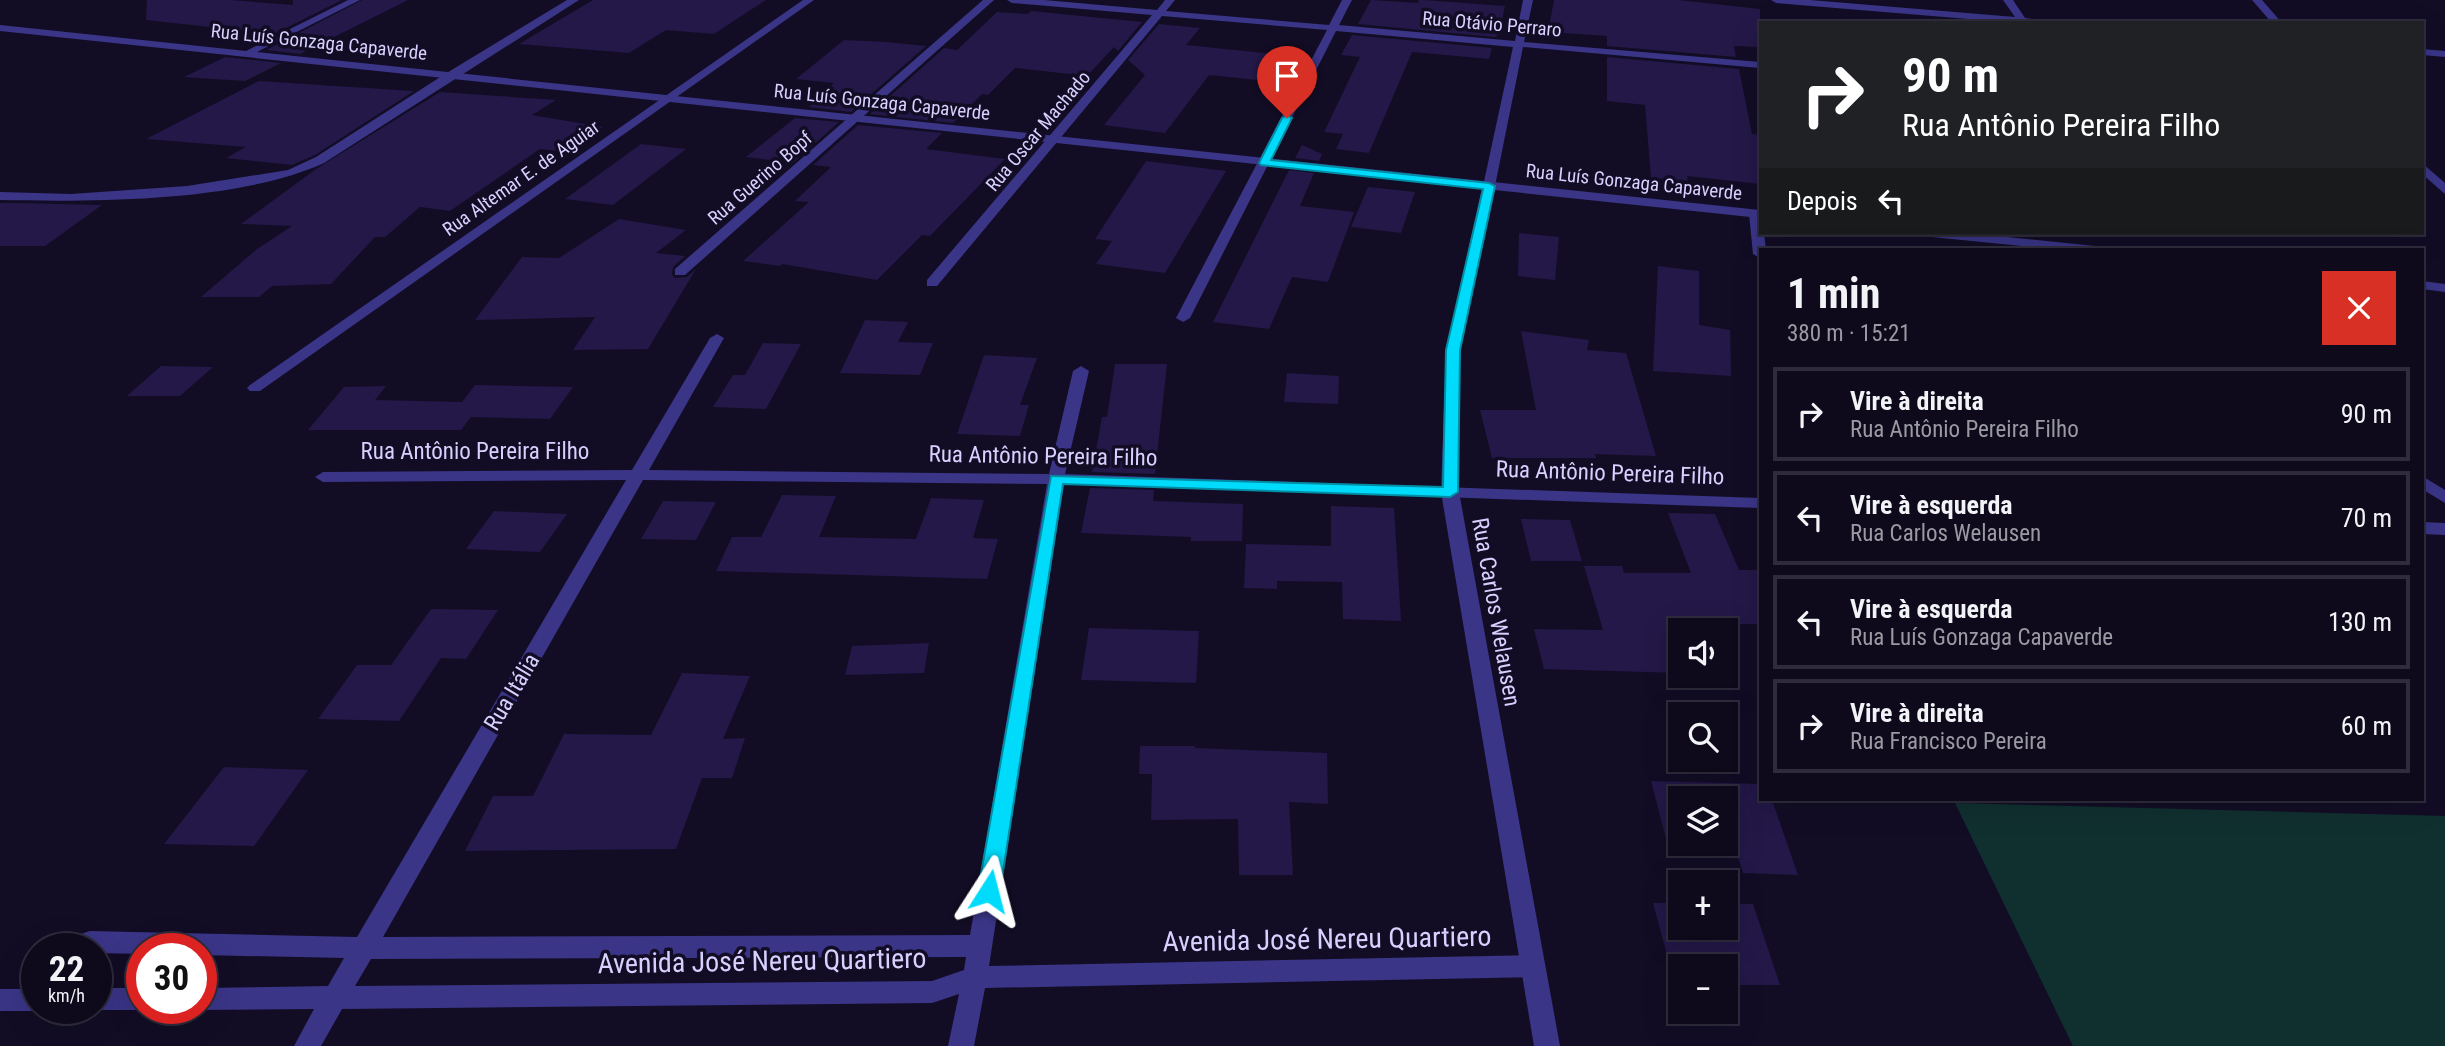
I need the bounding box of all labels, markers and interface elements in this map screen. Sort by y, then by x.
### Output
street label: Rua Otávio Perraro [1421,6,1563,42]
street label: Rua Luís Gonzaga Capaverde [210,19,428,65]
pin [1257,46,1317,118]
text: 90 m [1902,47,1999,104]
icon: right [1787,49,1878,140]
icon: arrive [1268,57,1306,95]
street label: Rua Oscar Machado [981,66,1095,196]
street label: Rua Luís Gonzaga Capaverde [773,79,991,125]
text: Rua Antônio Pereira Filho [1902,106,2220,144]
street label: Rua Altemar E. de Aguiar [438,115,604,241]
street label: Rua Guerino Bopf [703,126,817,230]
street label: Rua Luís Gonzaga Capaverde [1525,159,1743,205]
icon: left [1872,182,1910,220]
text: Depois [1787,186,1858,216]
text: 1 min [1787,269,1880,318]
button: close [2322,271,2396,345]
text: 380 m · 15:21 [1787,320,1911,347]
text: Vire à direita [1850,386,1984,416]
icon: right [1791,395,1829,433]
text: 90 m [2341,399,2392,429]
text: Rua Antônio Pereira Filho [1850,416,2079,443]
street label: Rua Antônio Pereira Filho [361,438,589,465]
street label: Rua Antônio Pereira Filho [928,441,1158,471]
street label: Rua Antônio Pereira Filho [1495,456,1725,490]
text: Vire à esquerda [1850,490,2013,520]
icon: left [1791,499,1829,537]
text: 70 m [2341,503,2392,533]
street label: Rua Carlos Welausen [1466,516,1526,708]
text: Rua Carlos Welausen [1850,520,2041,547]
text: Vire à esquerda [1850,594,2013,624]
icon: left [1791,603,1829,641]
text: 130 m [2328,607,2392,637]
map controls [1668,618,1738,1024]
button: sound [1668,618,1738,688]
text: Rua Luís Gonzaga Capaverde [1850,624,2113,651]
street label: Rua Itália [479,649,545,735]
text: Vire à direita [1850,698,1984,728]
button: search [1668,702,1738,772]
icon: right [1791,707,1829,745]
text: 60 m [2341,711,2392,741]
text: Rua Francisco Pereira [1850,728,2047,755]
button: layers [1668,786,1738,856]
position arrow [952,854,1026,928]
button: + [1668,870,1738,940]
street label: Avenida José Nereu Quartiero [1162,920,1492,958]
speed limit sign: 30 [126,933,217,1024]
street label: Avenida José Nereu Quartiero [597,942,927,980]
text: 22 [49,949,84,990]
button: − [1668,954,1738,1024]
text: km/h [48,985,85,1006]

